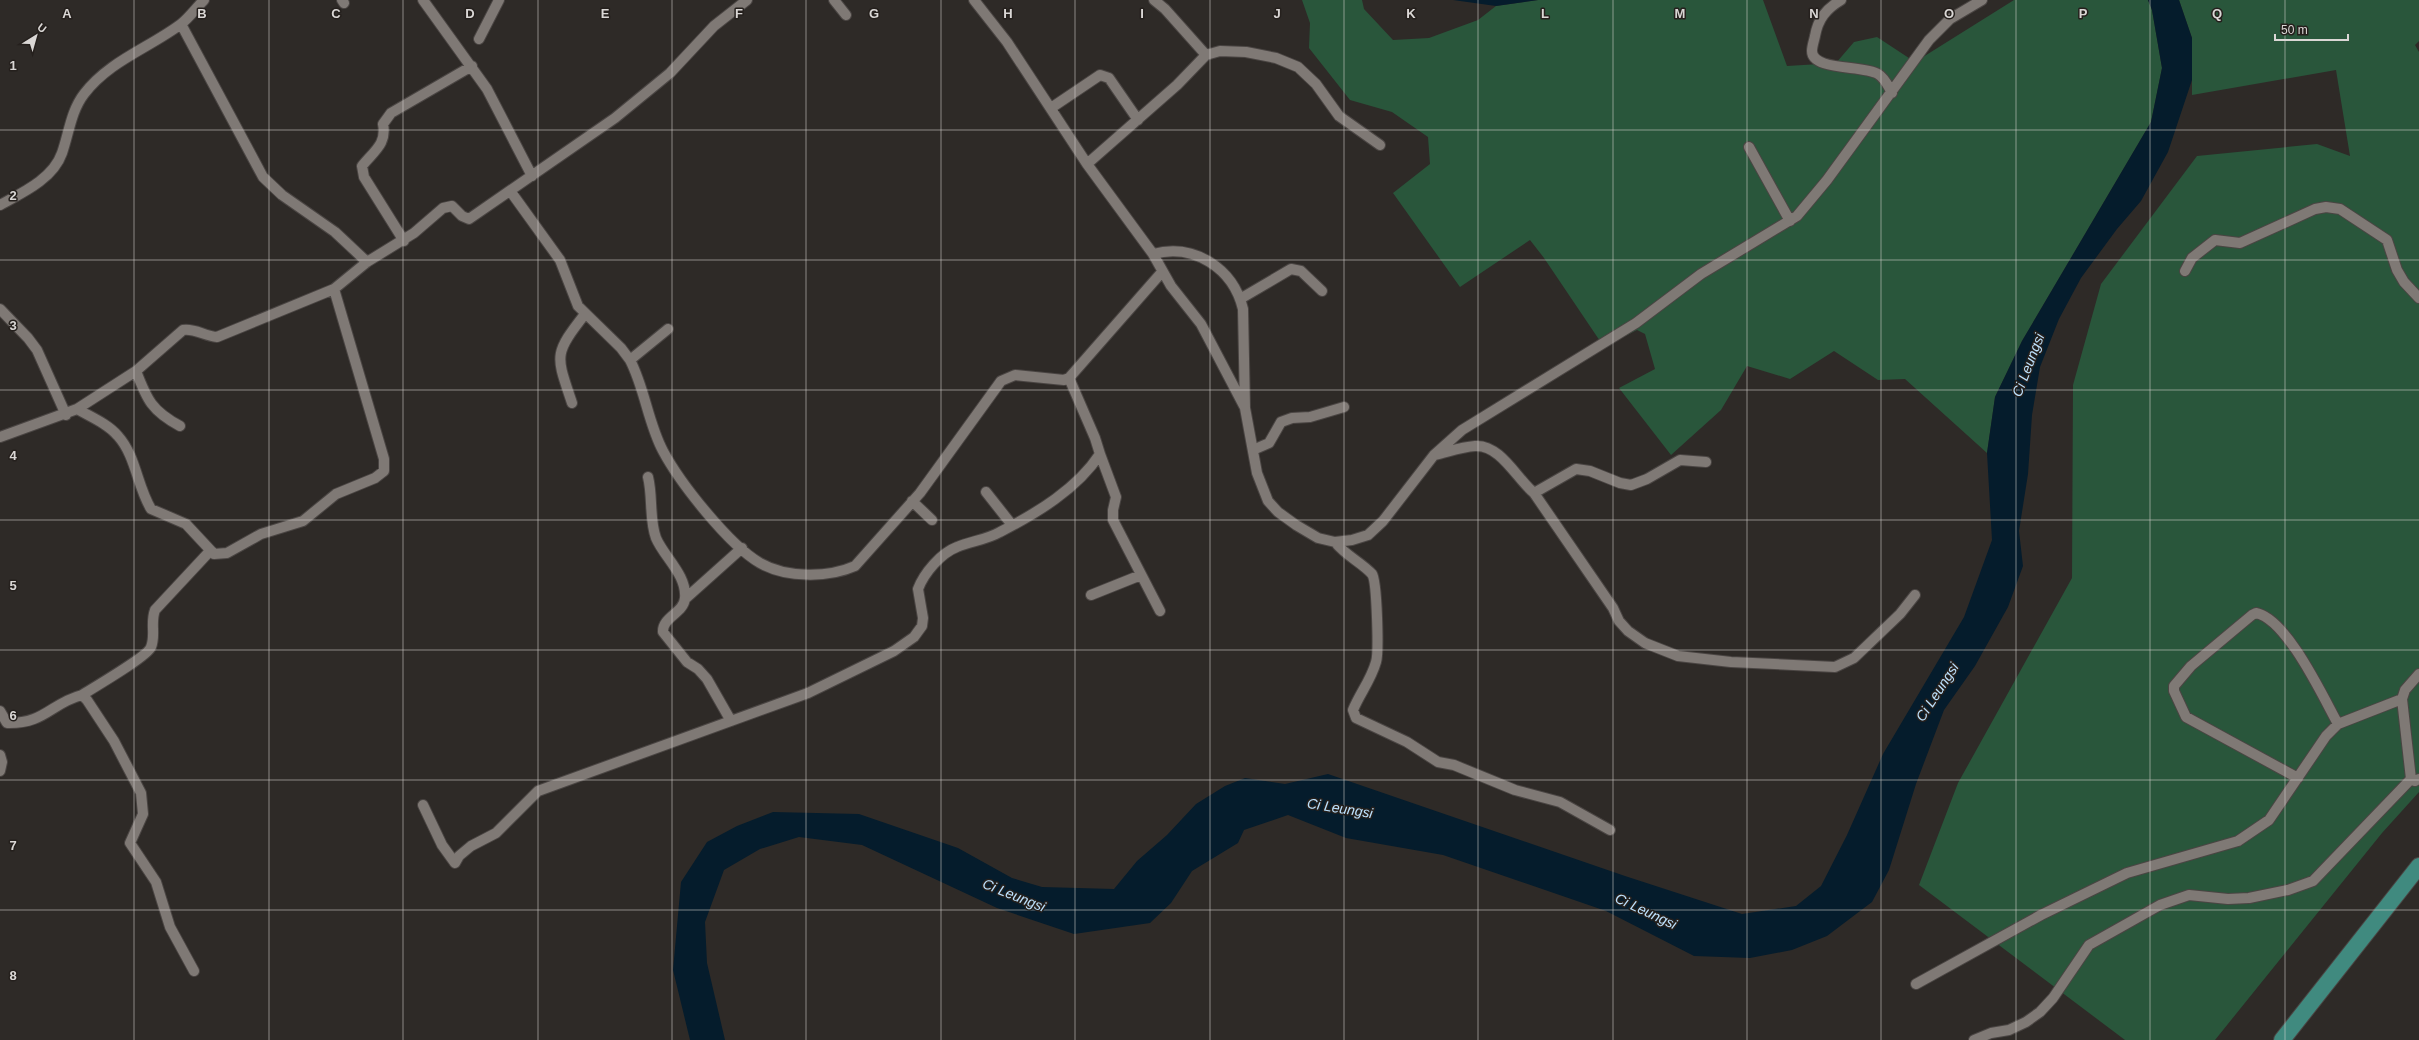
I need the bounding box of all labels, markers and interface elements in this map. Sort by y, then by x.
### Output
text: A [62,6,72,21]
text: B [197,6,207,21]
text: C [331,6,341,21]
text: D [465,6,475,21]
text: E [601,6,610,21]
text: F [735,6,743,21]
text: G [869,6,879,21]
text: H [1003,6,1013,21]
text: I [1140,6,1144,21]
text: J [1273,6,1281,21]
text: K [1406,6,1416,21]
text: L [1541,6,1549,21]
text: M [1675,6,1685,21]
text: N [1809,6,1819,21]
text: O [1944,6,1954,21]
text: P [2079,6,2088,21]
text: Q [2212,6,2222,21]
north arrow [16,16,56,56]
scale bar [2275,16,2348,42]
text: U [35,21,49,35]
text: 50 m [2281,23,2308,37]
text: 1 [9,58,17,73]
text: 2 [9,188,17,203]
text: 3 [9,318,17,333]
water label: Ci Leungsi [2009,330,2048,399]
text: 4 [9,448,17,463]
text: 5 [9,578,17,593]
water label: Ci Leungsi [1912,659,1962,724]
text: 6 [9,708,17,723]
water label: Ci Leungsi [1306,795,1375,821]
text: 7 [9,838,17,853]
water label: Ci Leungsi [980,875,1048,915]
water label: Ci Leungsi [1613,890,1680,933]
text: 8 [9,968,17,983]

